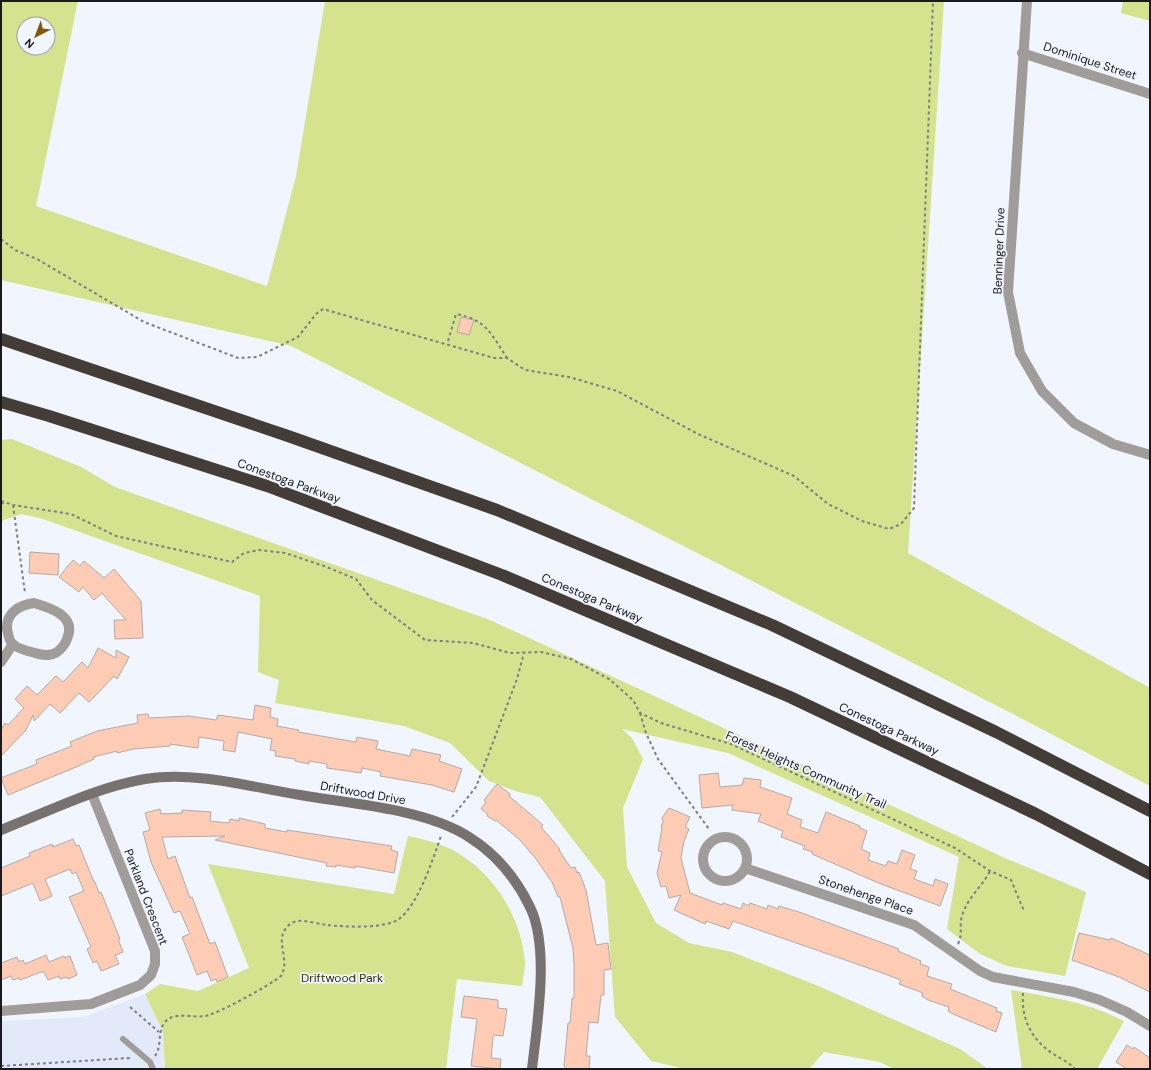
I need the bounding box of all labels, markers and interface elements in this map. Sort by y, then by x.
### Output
north arrow [16,16,56,56]
text: N [22,36,37,51]
street label: Dominique Street [1041,38,1139,84]
street label: Benninger Drive [989,207,1009,295]
street label: Conestoga Parkway [235,455,343,507]
street label: Conestoga Parkway [539,569,645,627]
street label: Conestoga Parkway [836,699,942,759]
street label: Forest Heights Community Trail [723,727,889,813]
street label: Driftwood Drive [319,778,407,808]
street label: Parkland Crescent [120,847,172,947]
street label: Stonehenge Place [816,871,916,919]
park label: Driftwood Park [301,970,383,986]

